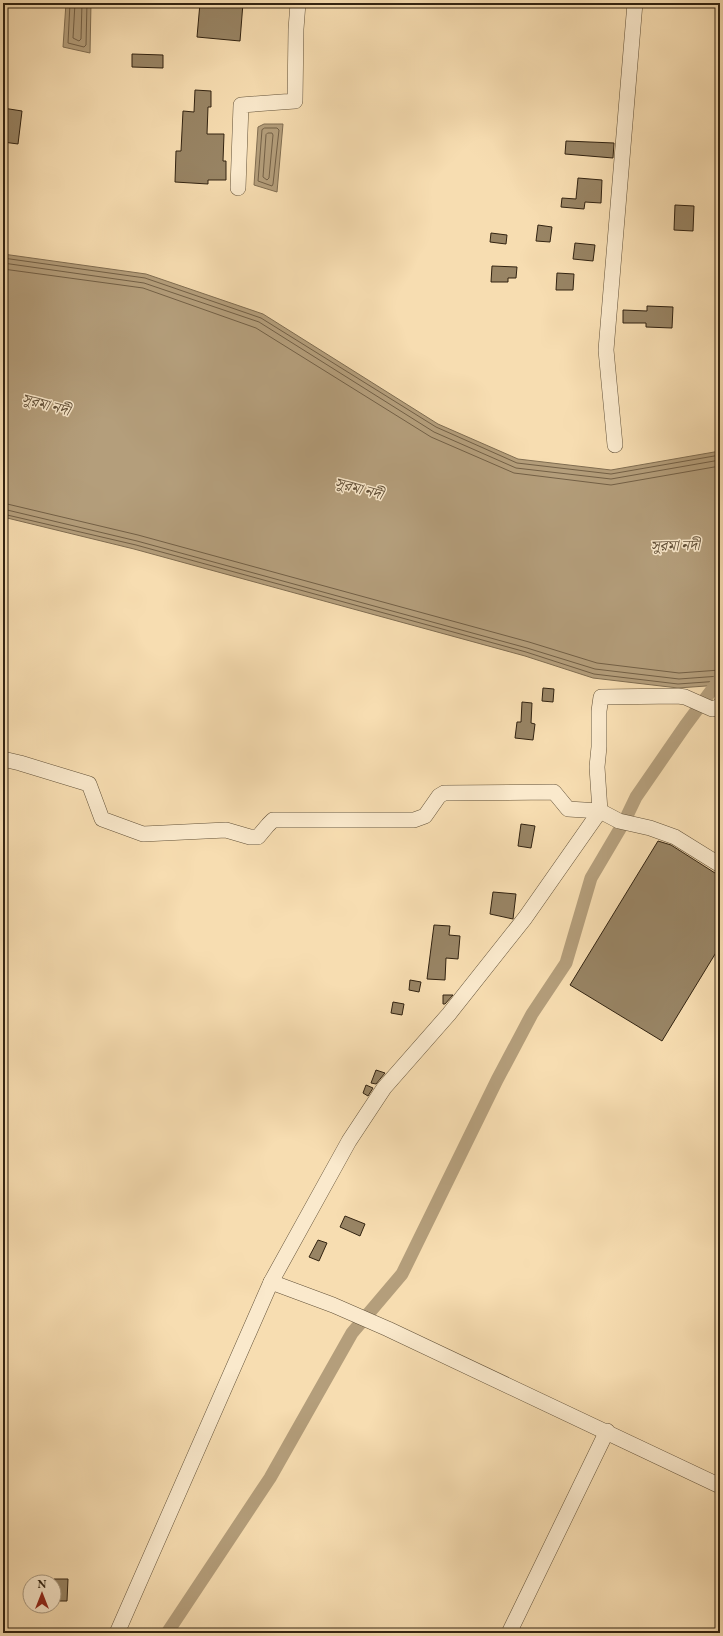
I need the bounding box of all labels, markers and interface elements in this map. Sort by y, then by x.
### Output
water label: সুরমা নদী [20,388,74,420]
water label: সুরমা নদী [333,472,387,504]
water label: সুরমা নদী [650,535,702,555]
north arrow [22,1574,62,1614]
text: N [38,1577,47,1591]

